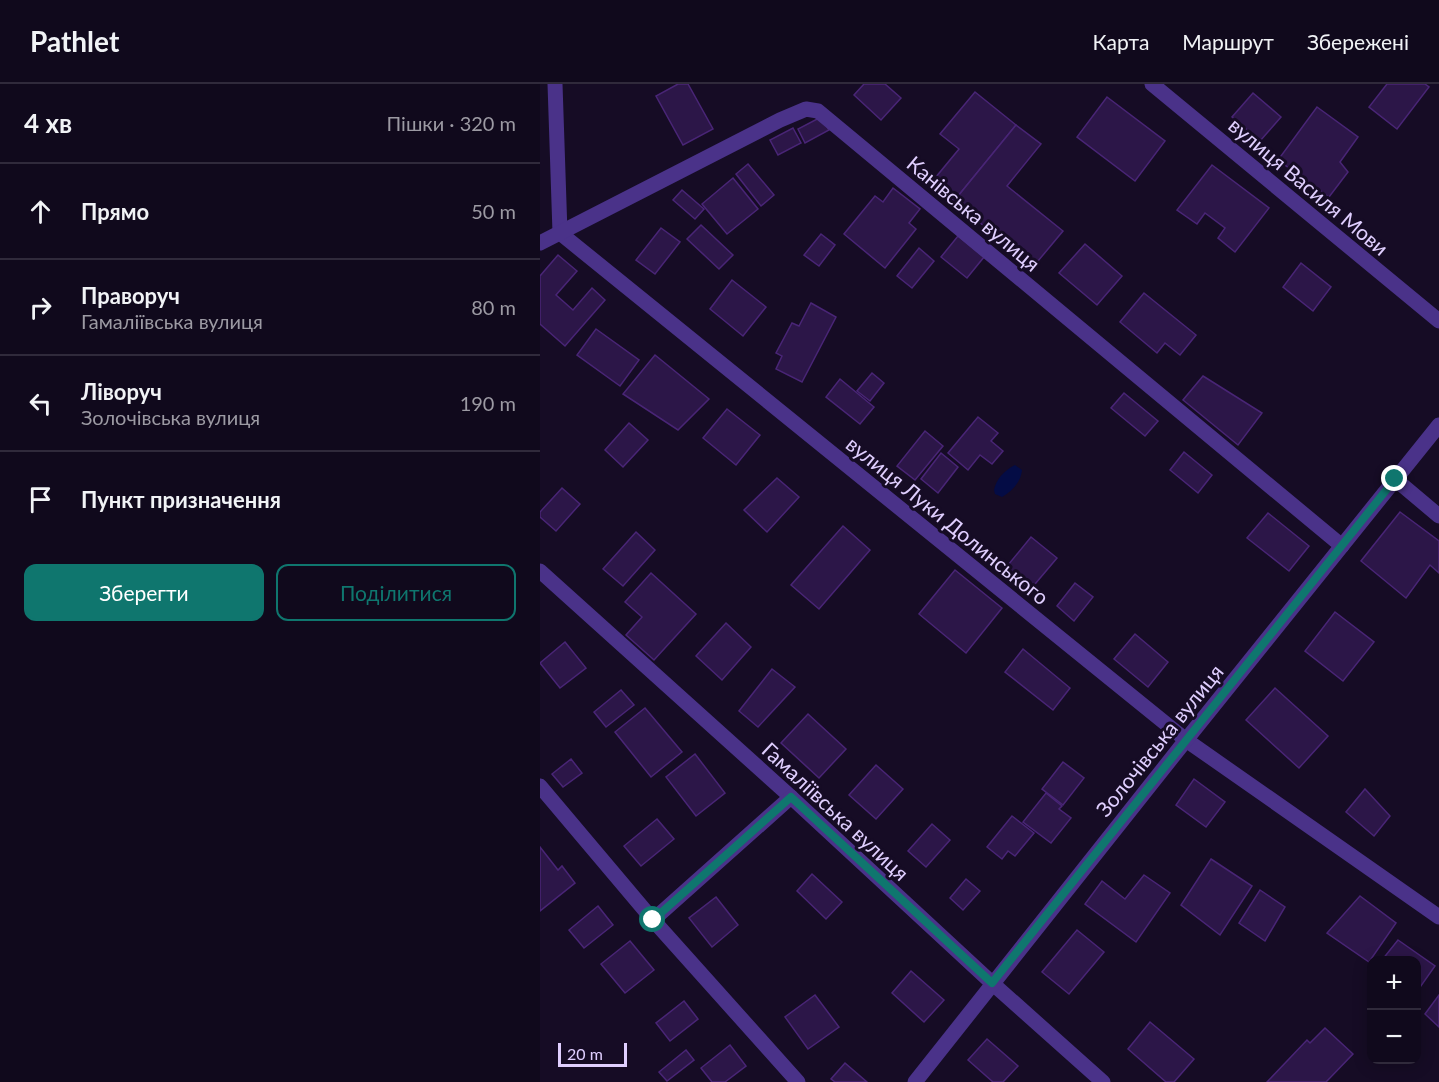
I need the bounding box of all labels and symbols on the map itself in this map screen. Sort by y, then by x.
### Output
street label: вулиця Василя Мови [1224,112,1394,260]
street label: Канівська вулиця [902,150,1046,276]
street label: вулиця Луки Долинського [842,431,1054,609]
route end [1381,465,1407,491]
street label: Золочівська вулиця [1090,659,1228,821]
street label: Гамаліївська вулиця [758,737,914,885]
route start [639,906,665,932]
scale bar [558,1040,627,1068]

